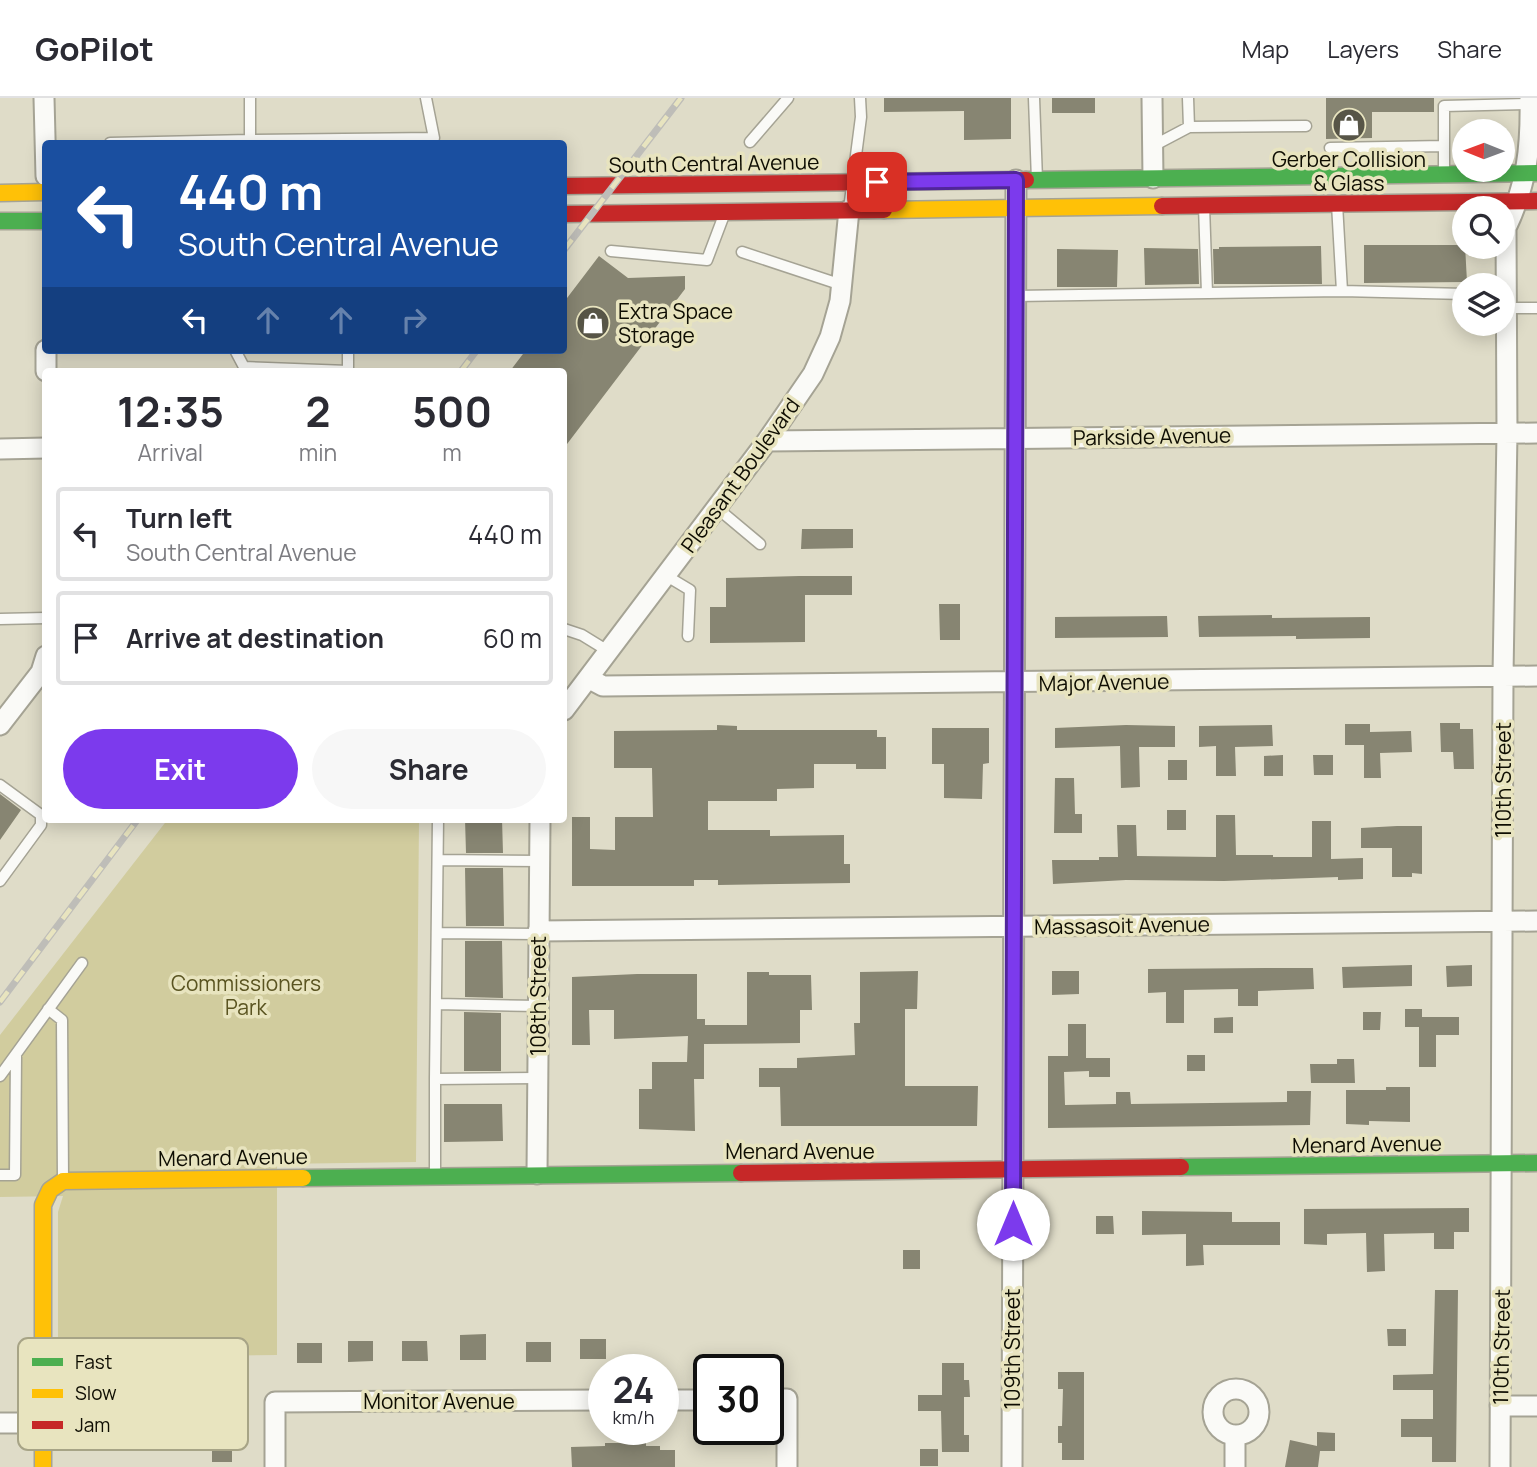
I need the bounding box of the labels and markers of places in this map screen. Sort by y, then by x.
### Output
shop icon: Gerber Collision & Glass [1330,106,1368,144]
place label: Gerber Collision & Glass [1272,145,1426,197]
pin [847,152,907,212]
place label: Extra Space Storage [618,297,733,349]
shop icon: Extra Space Storage [574,304,612,342]

